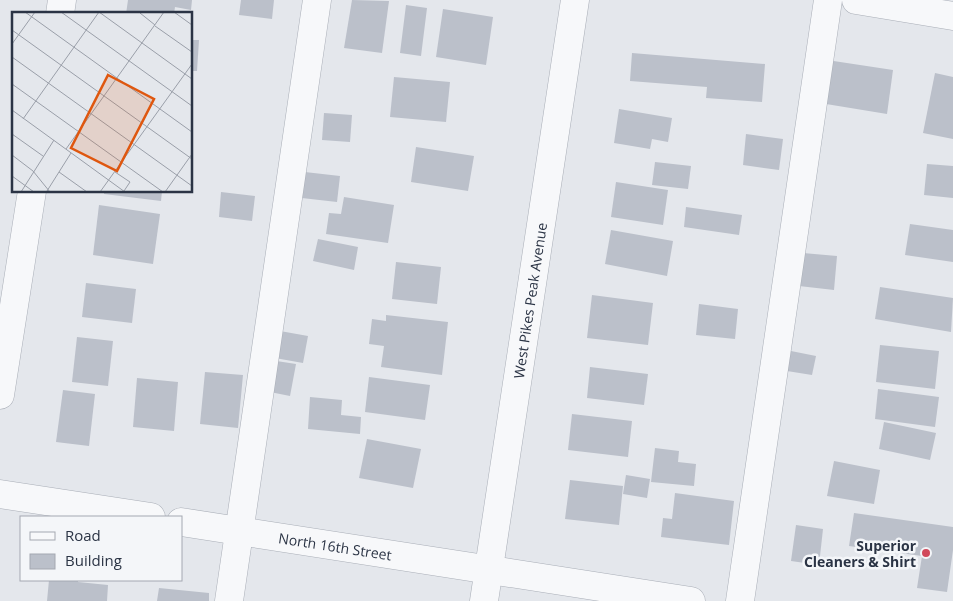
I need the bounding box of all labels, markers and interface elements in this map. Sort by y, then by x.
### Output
inset map [12,12,192,192]
street label: West Pikes Peak Avenue [508,221,551,380]
legend [20,516,182,581]
text: Road [65,525,101,545]
street label: North 16th Street [277,528,393,564]
place label: Superior Cleaners & Shirt [804,536,917,571]
marker: Superior Cleaners & Shirt [920,547,932,559]
text: Building [65,550,122,570]

